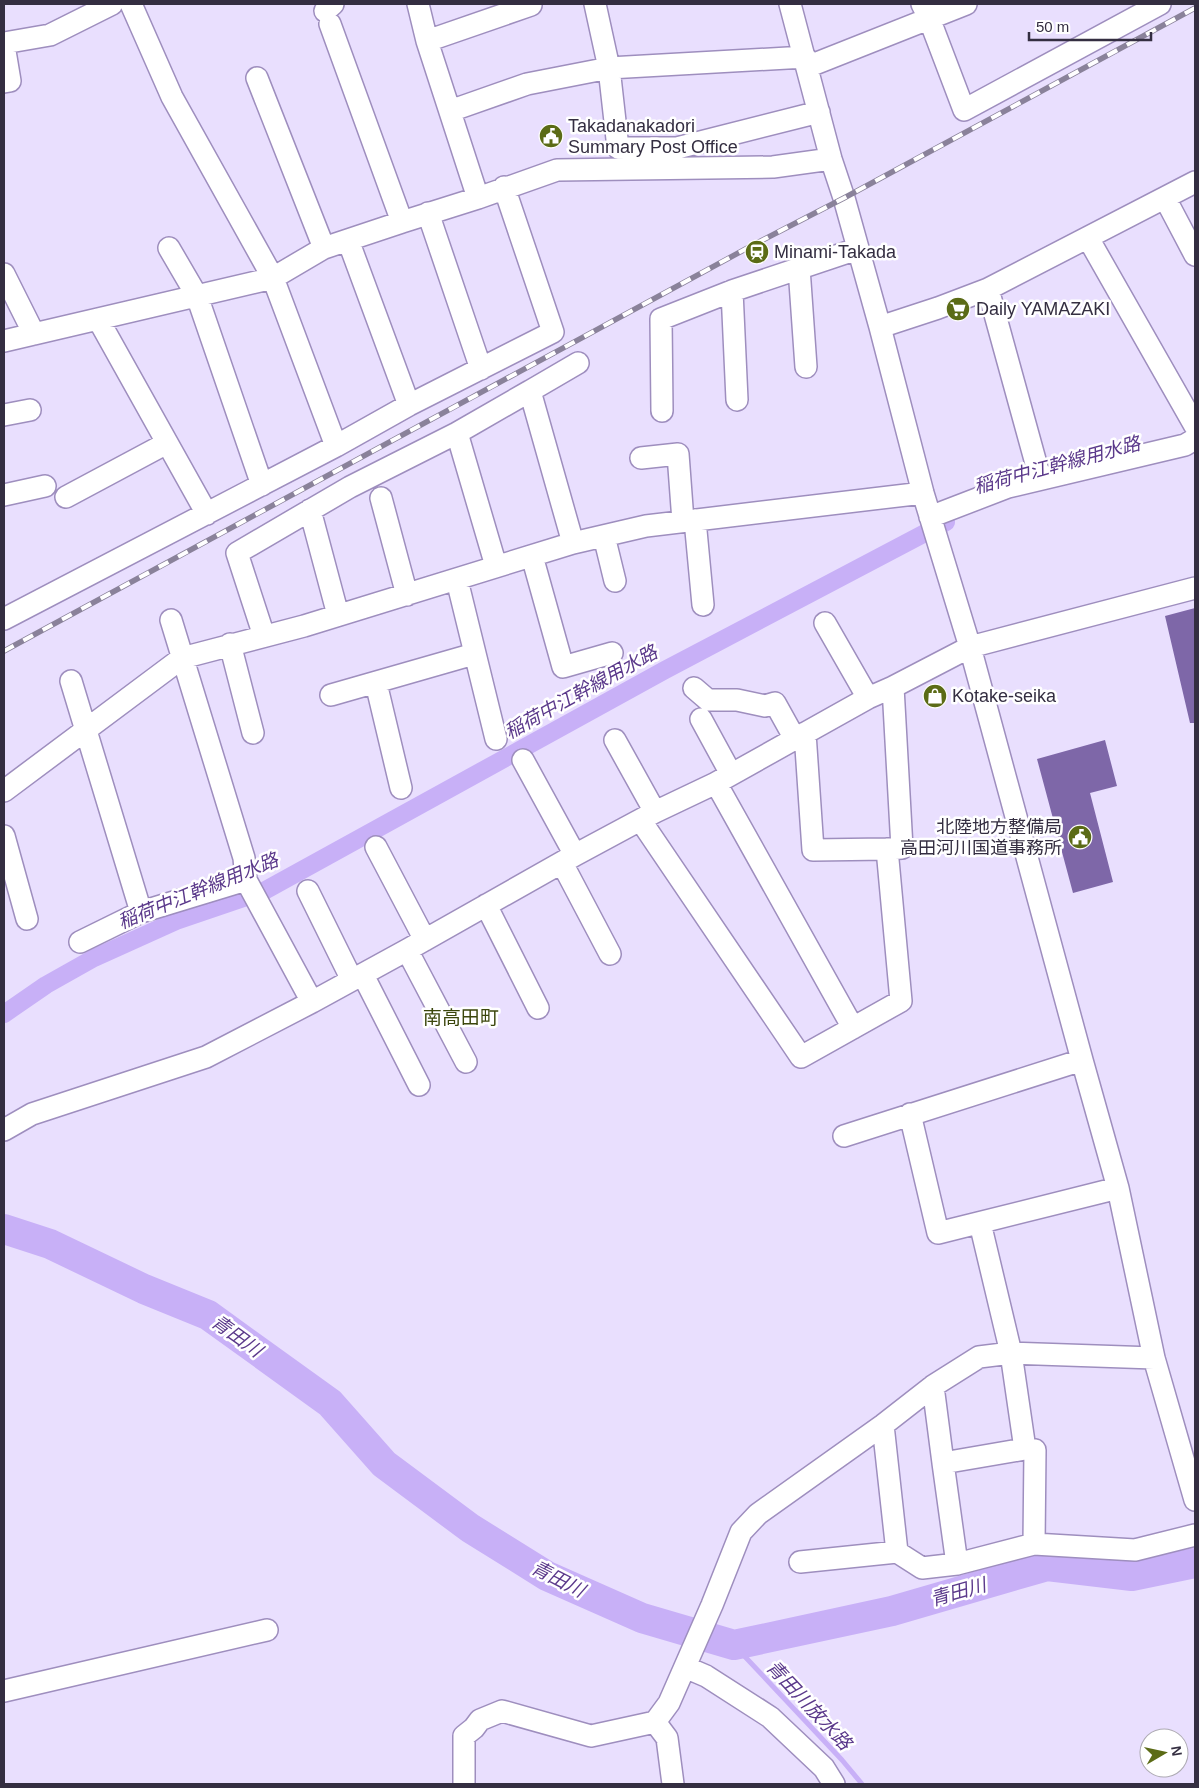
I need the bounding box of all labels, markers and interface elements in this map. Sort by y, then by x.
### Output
scale bar [1029,10,1152,42]
text: 50 m [1036,18,1069,35]
place label: Takadanakadori Summary Post Office [568,116,738,157]
public building icon: Takadanakadori Summary Post Office [538,123,564,149]
station icon: Minami-Takada [744,239,770,265]
place label: Minami-Takada [774,242,897,262]
supermarket icon: Daily YAMAZAKI [945,296,971,322]
place label: Daily YAMAZAKI [976,299,1110,319]
water label: 稲荷中江幹線用水路 [972,432,1144,497]
water label: 稲荷中江幹線用水路 [501,640,663,743]
shop icon: Kotake-seika [922,683,948,709]
place label: Kotake-seika [952,686,1057,706]
place label: 北陸地方整備局 高田河川国道事務所 [900,817,1062,858]
public building icon: 北陸地方整備局 高田河川国道事務所 [1067,824,1093,850]
water label: 稲荷中江幹線用水路 [115,848,283,933]
district label: 南高田町 [423,1007,499,1028]
water label: 青田川 [208,1311,268,1362]
water label: 青田川 [528,1557,590,1602]
water label: 青田川 [928,1574,990,1610]
water label: 青田川放水路 [762,1656,857,1755]
north arrow [1139,1728,1189,1778]
text: N [1168,1745,1186,1757]

